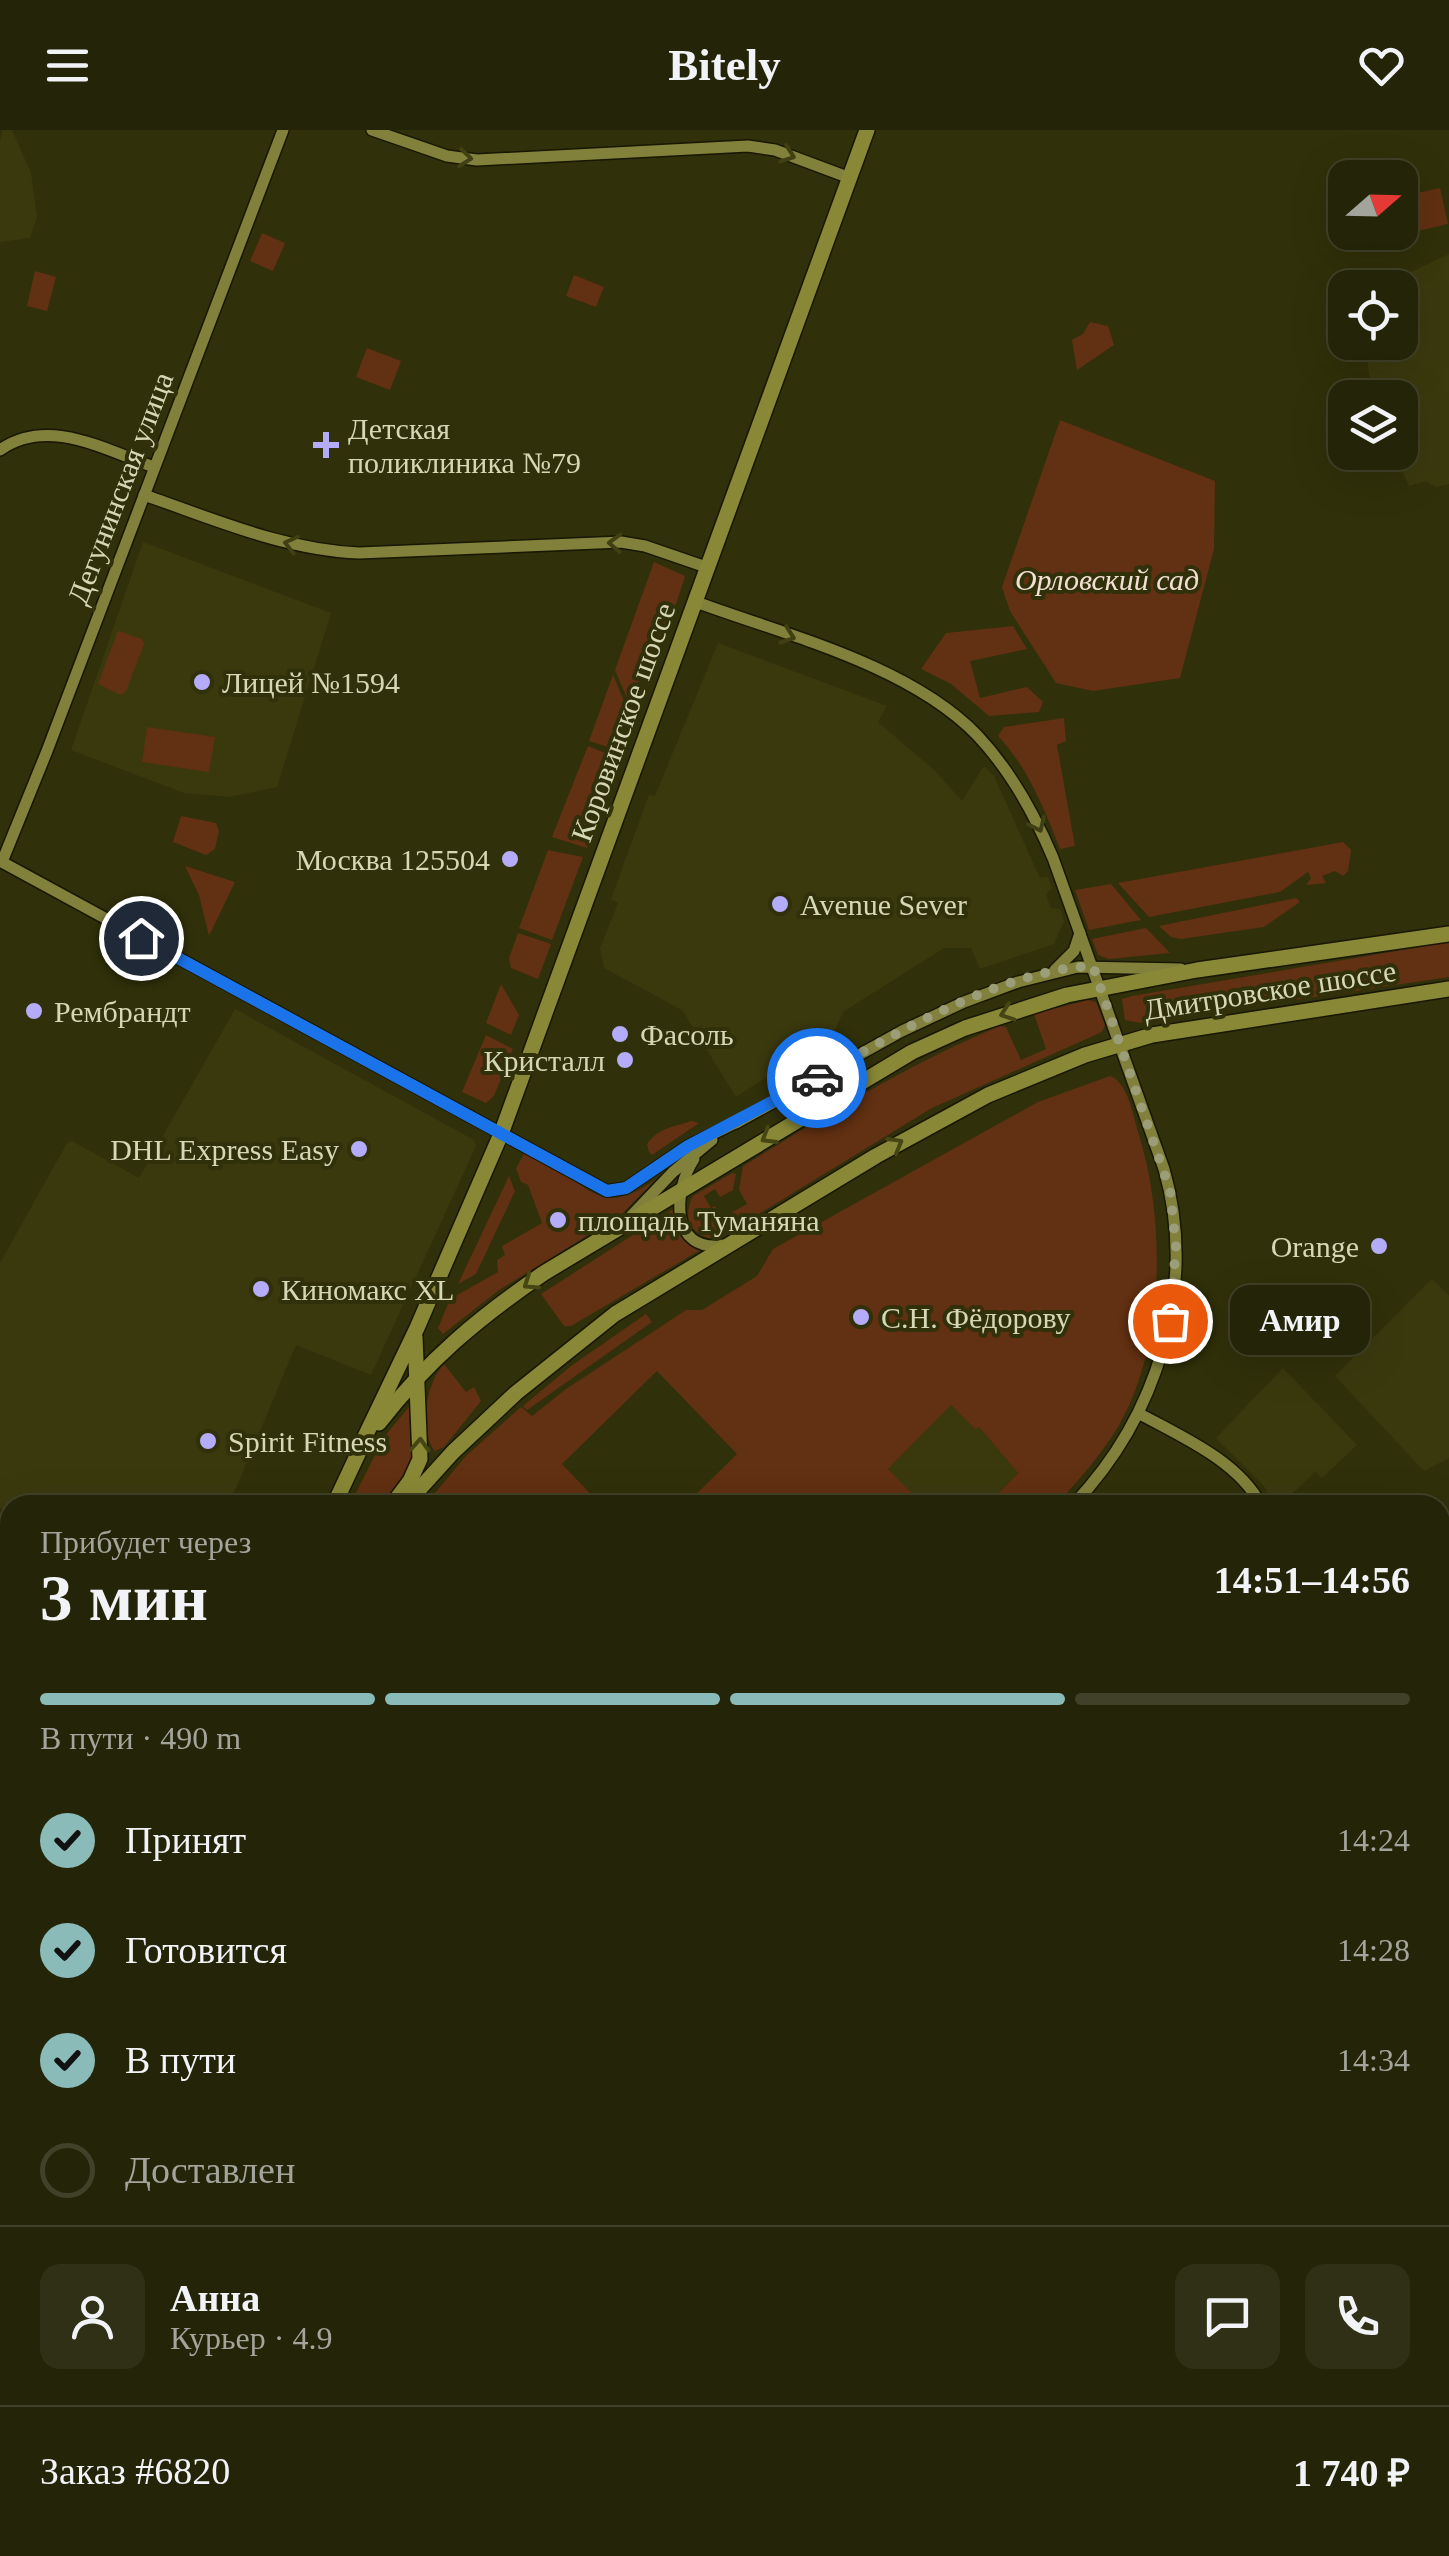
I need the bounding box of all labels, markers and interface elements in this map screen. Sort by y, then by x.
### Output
icon: menu [40,38,95,93]
icon: heart [1354,38,1409,93]
text: Bitely [668,40,781,90]
one-way arrow [779,143,796,164]
one-way arrow [458,147,474,168]
north arrow [1328,160,1418,250]
map controls [1328,160,1418,470]
button: locate [1328,270,1418,360]
street label: Дегунинская улица [61,367,179,609]
button: layers [1328,380,1418,470]
place label: Детская поликлиника №79 [348,412,581,479]
marker: Детская поликлиника №79 [313,432,339,458]
one-way arrow [607,532,623,553]
one-way arrow [283,534,300,555]
park label: Орловский сад [1015,563,1199,596]
street label: Коровинское шоссе [564,598,682,846]
one-way arrow [778,624,795,645]
place label: Лицей №1594 [222,666,400,699]
marker: Лицей №1594 [191,671,213,693]
one-way arrow [1026,815,1046,833]
place label: Москва 125504 [296,843,490,876]
marker: Москва 125504 [499,848,521,870]
place label: Avenue Sever [800,888,967,921]
marker: Avenue Sever [769,893,791,915]
pin [99,896,184,981]
icon: home [114,911,169,966]
street label: Дмитровское шоссе [1142,954,1398,1026]
place label: Рембрандт [54,995,191,1028]
marker: Рембрандт [23,1000,45,1022]
one-way arrow [999,1001,1016,1022]
place label: Фасоль [640,1018,734,1051]
marker: Фасоль [609,1023,631,1045]
courier [767,1028,867,1128]
place label: Кристалл [484,1044,605,1077]
marker: Кристалл [614,1049,636,1071]
icon: car [790,1051,845,1106]
one-way arrow [761,1125,779,1144]
place label: DHL Express Easy [110,1133,339,1166]
one-way arrow [885,1137,903,1157]
marker: DHL Express Easy [348,1138,370,1160]
place label: площадь Туманяна [578,1204,820,1237]
marker: площадь Туманяна [547,1209,569,1231]
place label: Orange [1271,1230,1359,1263]
marker: Orange [1368,1235,1390,1257]
one-way arrow [523,1270,541,1289]
place label: Киномакс XL [281,1273,454,1306]
marker: Киномакс XL [250,1278,272,1300]
pin [1128,1279,1213,1364]
callout: Амир [1230,1286,1370,1356]
icon: bag [1143,1294,1198,1349]
place label: С.Н. Фёдорову [881,1301,1071,1334]
text: Амир [1259,1302,1341,1338]
marker: С.Н. Фёдорову [850,1306,872,1328]
place label: Spirit Fitness [228,1425,387,1458]
marker: Spirit Fitness [197,1430,219,1452]
one-way arrow [409,1437,430,1453]
text: Прибудет через [40,1524,251,1560]
text: 14:51–14:56 [1214,1559,1410,1601]
text: 3 мин [40,1562,208,1634]
text: В пути · 490 m [40,1720,241,1756]
icon: check [40,1813,95,1868]
text: Принят [125,1819,246,1861]
text: 14:24 [1337,1822,1410,1858]
icon: check [40,1923,95,1978]
text: Готовится [125,1929,287,1971]
text: 14:28 [1337,1932,1410,1968]
icon: check [40,2033,95,2088]
text: В пути [125,2039,236,2081]
text: 14:34 [1337,2042,1410,2078]
text: Доставлен [125,2149,295,2191]
button: person [40,2264,145,2369]
button: chat [1175,2264,1280,2369]
button: phone [1305,2264,1410,2369]
text: Анна [170,2277,260,2319]
text: Курьер · 4.9 [170,2320,332,2356]
text: Заказ #6820 [40,2450,230,2492]
text: 1 740 ₽ [1293,2452,1410,2494]

